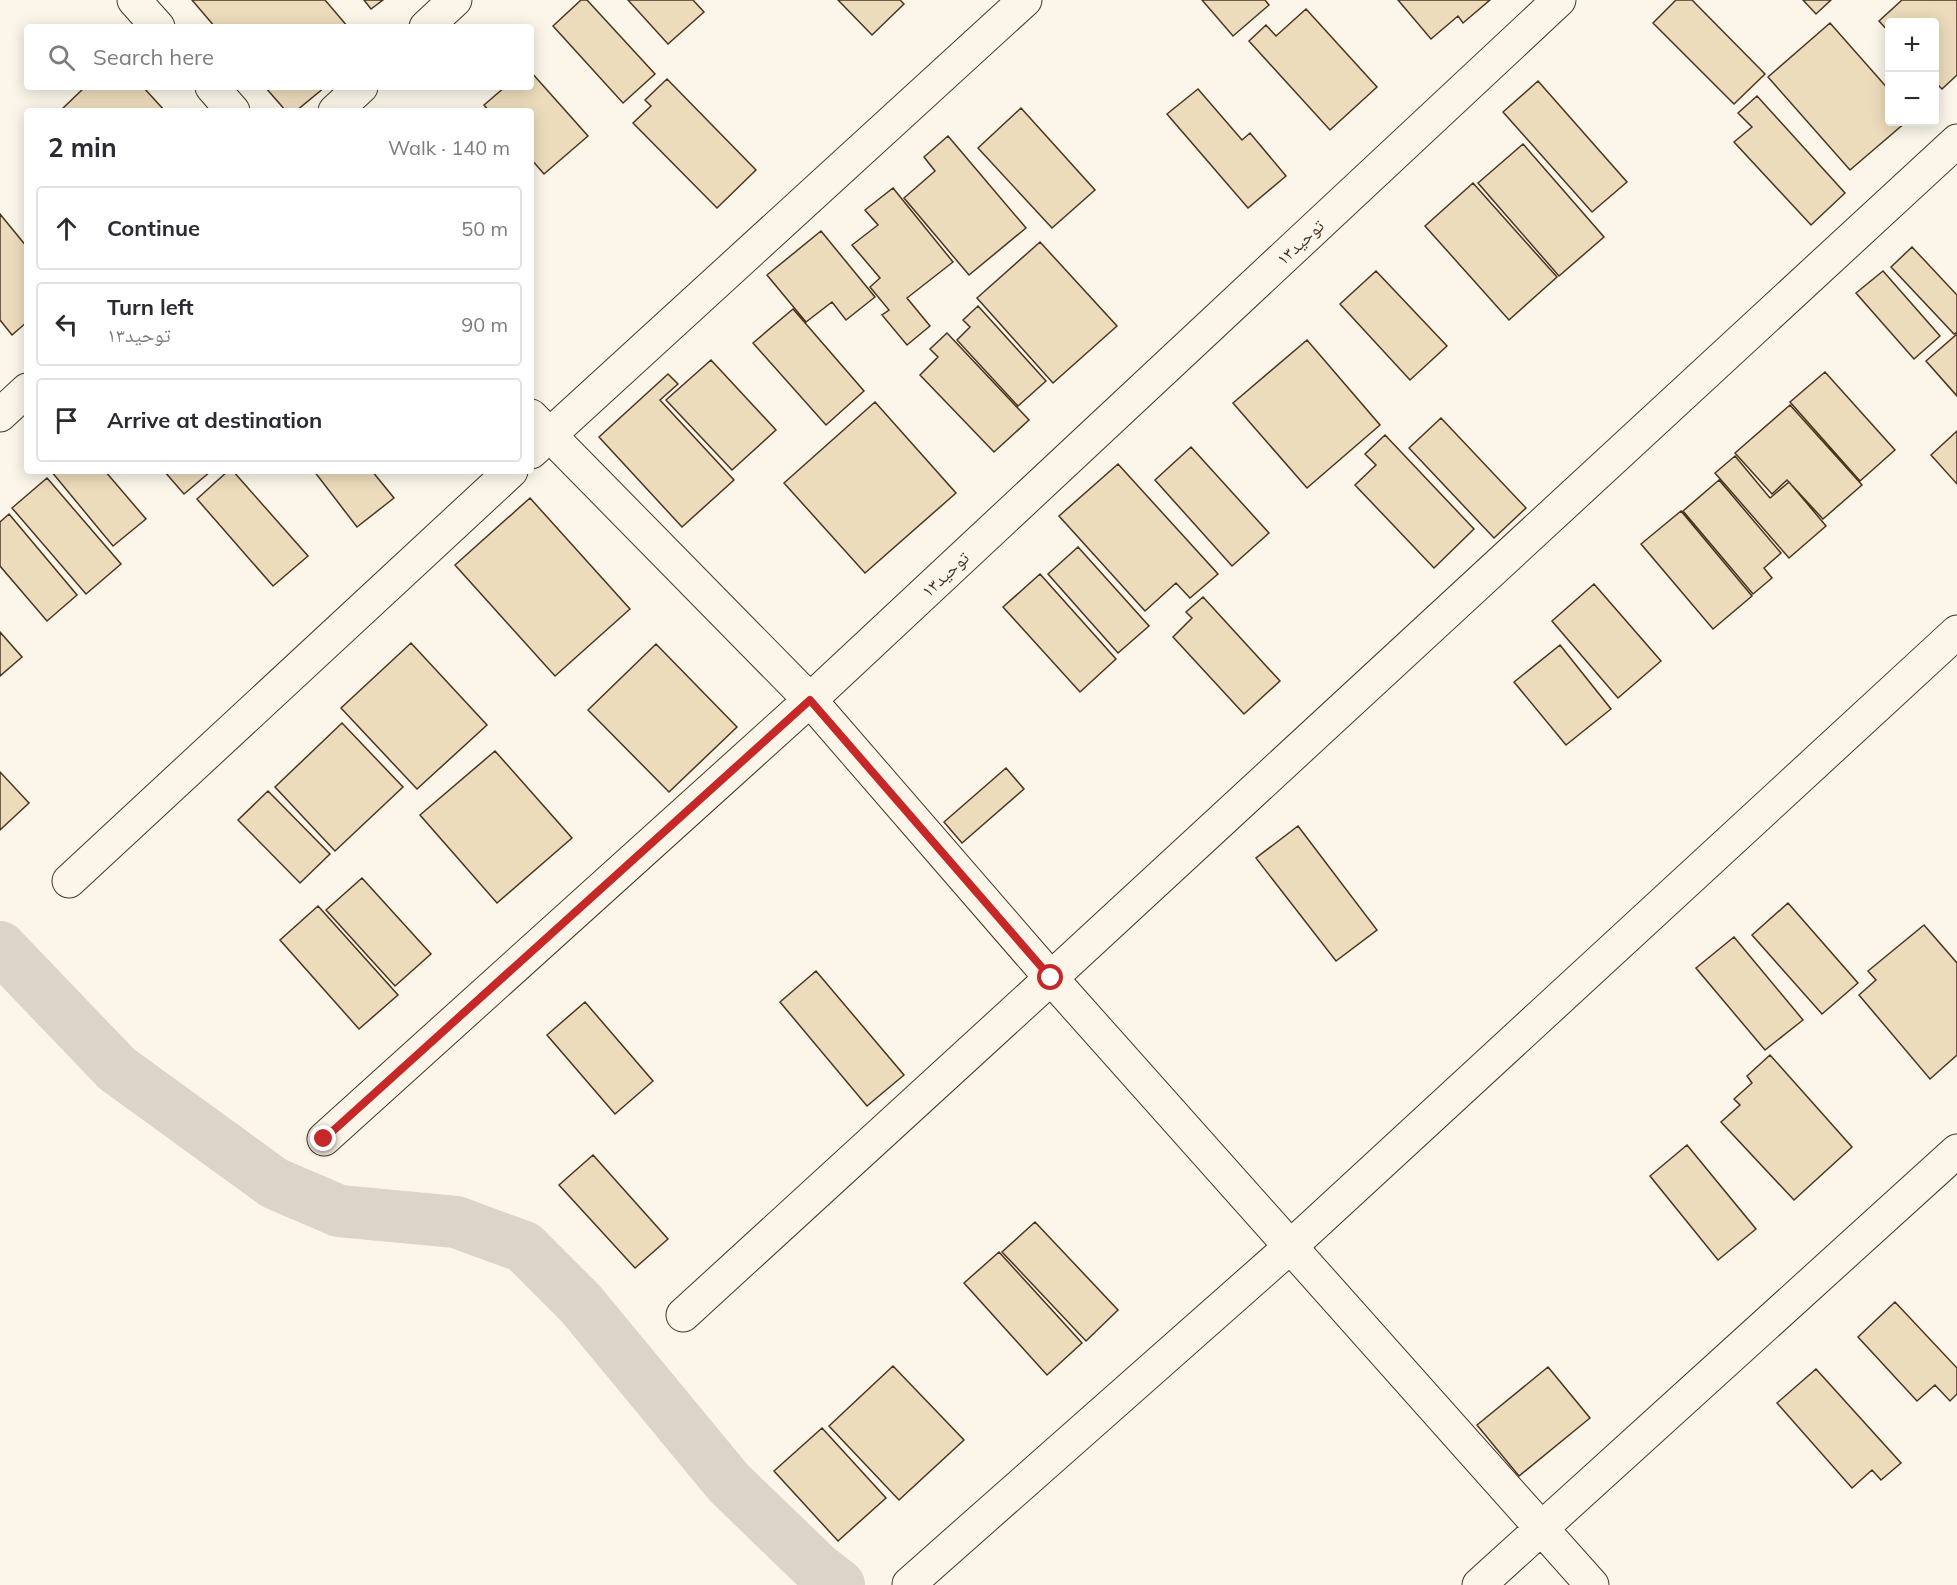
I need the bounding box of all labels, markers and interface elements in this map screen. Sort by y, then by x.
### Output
map controls [1885,18,1939,126]
button: + [1885,18,1939,72]
search box [24,24,534,90]
icon: search [45,41,78,74]
text: Search here [93,43,214,71]
button: − [1885,72,1939,126]
text: 2 min [48,131,117,164]
text: Walk · 140 m [388,135,510,160]
icon: ahead [50,212,83,245]
text: Continue [107,214,200,242]
street label: توحید۱۳ [1271,214,1329,270]
text: 50 m [461,216,508,241]
text: Turn left [107,293,194,321]
icon: left [50,308,83,341]
text: 90 m [461,312,508,337]
text: توحید۱۳ [107,322,171,347]
icon: arrive [50,404,83,437]
text: Arrive at destination [107,406,322,434]
street label: توحید۱۳ [916,546,974,602]
route start [1037,964,1063,990]
route end [310,1125,336,1151]

